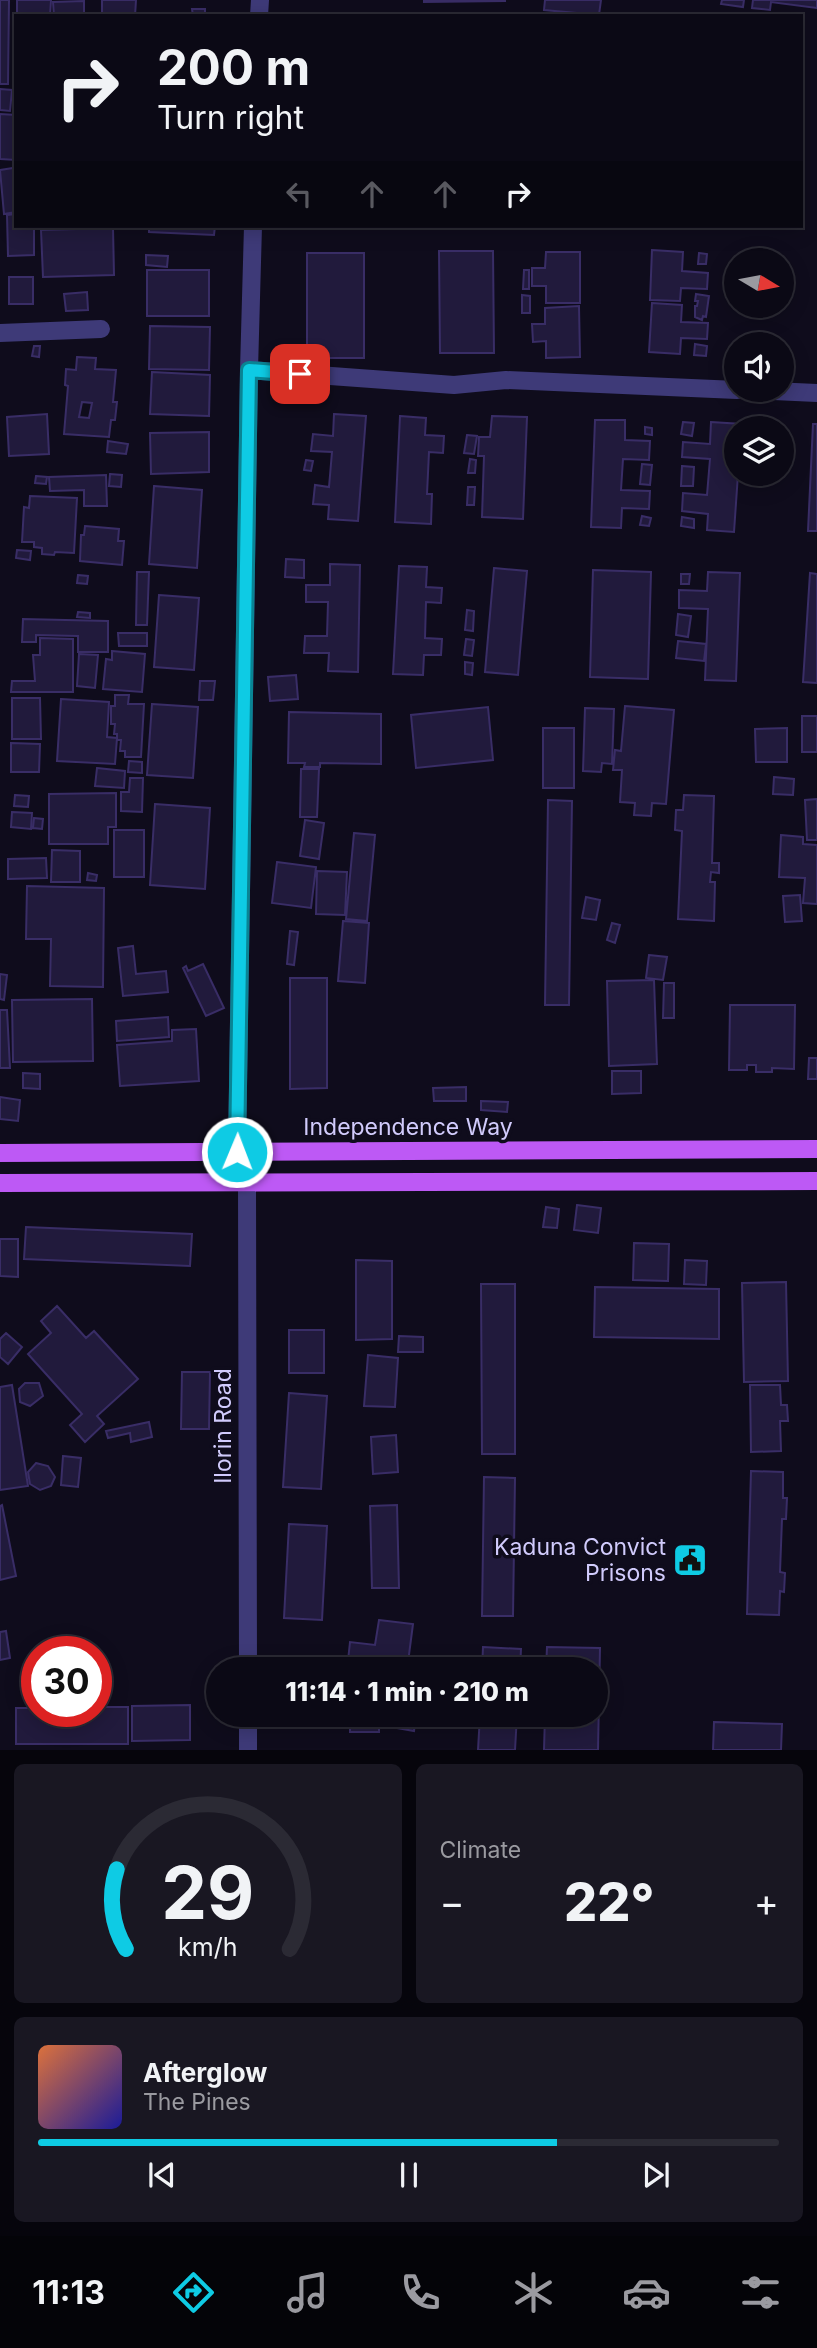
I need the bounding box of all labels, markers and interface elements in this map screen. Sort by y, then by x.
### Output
text: 200 m [157,38,310,97]
icon: right [42,42,133,133]
text: Turn right [157,98,304,137]
icon: left [280,175,318,213]
icon: ahead [353,175,391,213]
icon: ahead [426,175,464,213]
icon: right [499,175,537,213]
north arrow [724,248,794,318]
map controls [724,248,794,486]
button: sound [724,332,794,402]
pin [270,344,330,404]
icon: arrive [281,355,319,393]
button: layers [724,416,794,486]
street label: Independence Way [303,1113,513,1141]
position arrow [200,1115,274,1189]
street label: Ilorin Road [209,1368,237,1484]
place label: Kaduna Convict Prisons [494,1533,666,1587]
public building icon: Kaduna Convict Prisons [671,1541,709,1579]
speed limit sign: 30 [21,1636,112,1727]
text: 11:14 · 1 min · 210 m [285,1676,529,1707]
text: Climate [440,1836,521,1864]
text: 29 [161,1849,254,1938]
text: 22° [564,1871,654,1934]
text: − [440,1879,465,1925]
text: + [754,1879,779,1925]
text: km/h [178,1932,237,1962]
text: Afterglow [143,2057,267,2088]
text: The Pines [143,2088,251,2116]
icon: previous [143,2156,181,2194]
icon: pause [390,2156,428,2194]
icon: next [637,2156,675,2194]
icon: directions [169,2268,218,2317]
icon: music [283,2268,332,2317]
icon: phone [396,2268,445,2317]
icon: climate [509,2268,558,2317]
icon: car [622,2268,671,2317]
icon: filters [736,2268,785,2317]
text: 11:13 [32,2273,105,2312]

